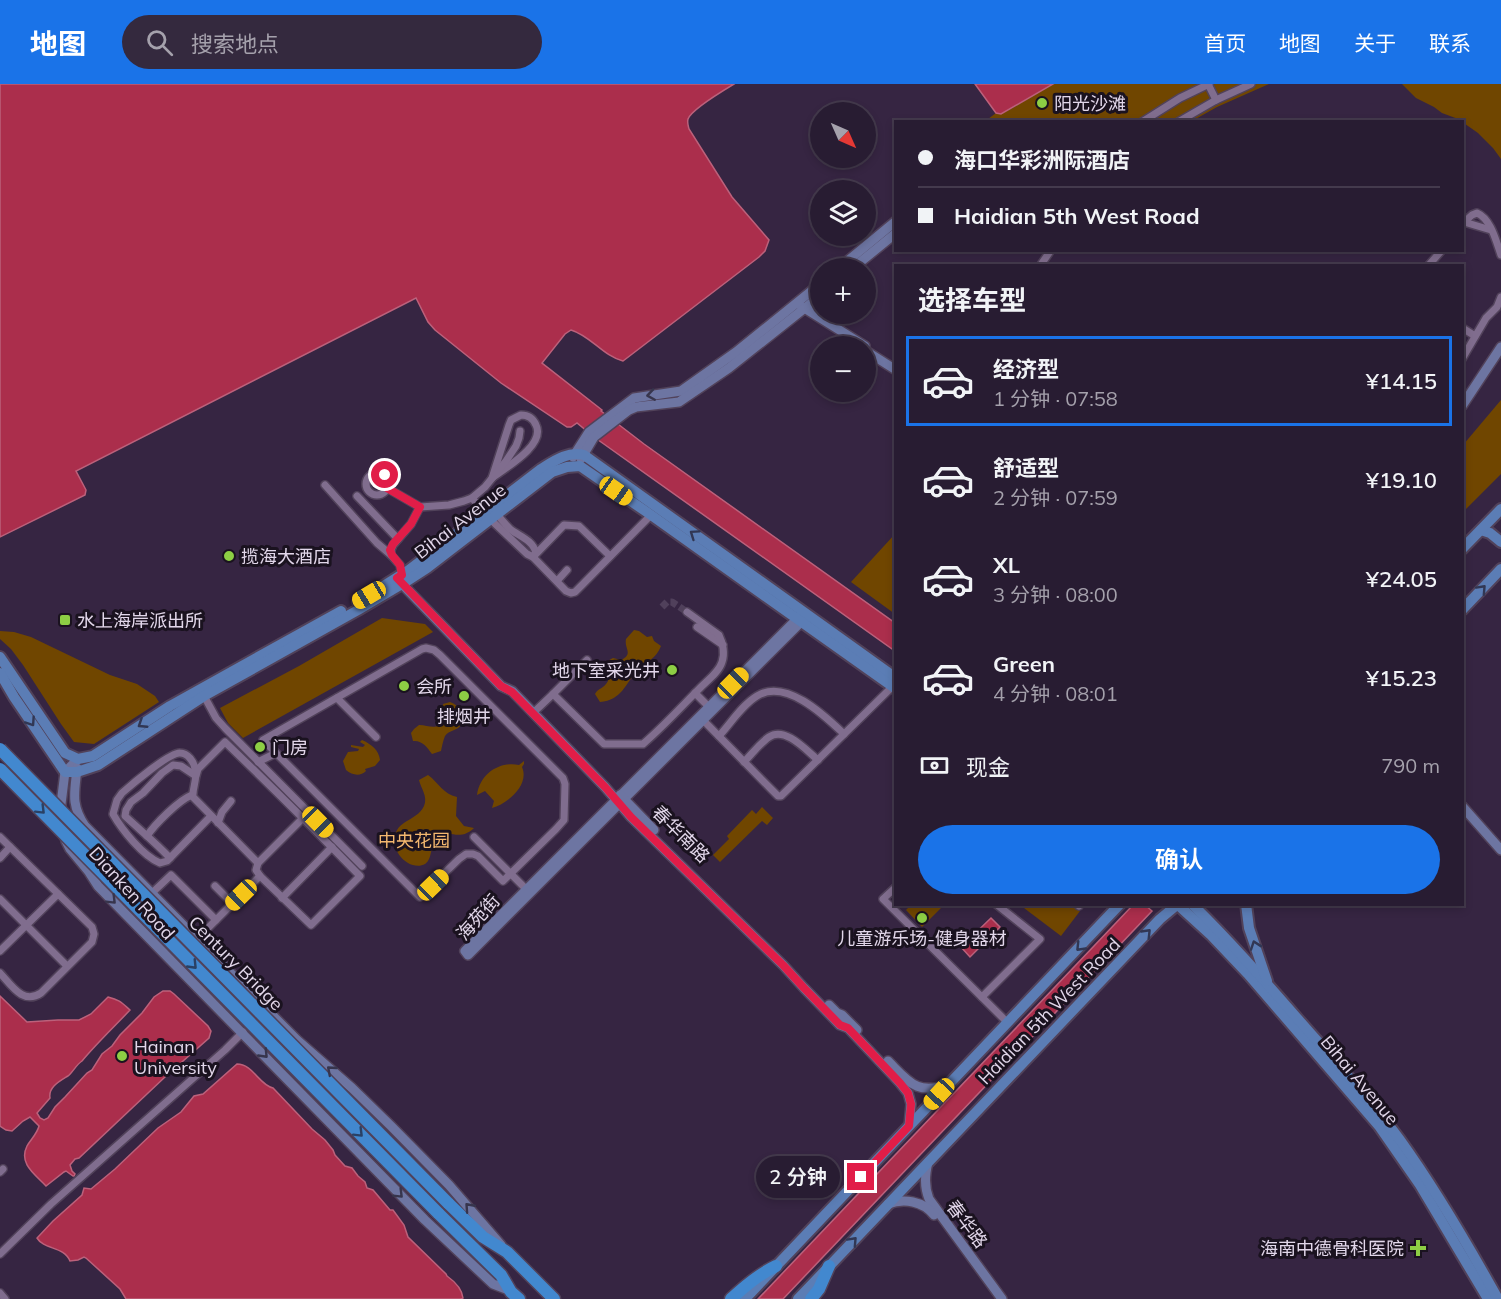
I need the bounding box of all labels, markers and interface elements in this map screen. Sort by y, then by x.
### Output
search box [122,15,542,69]
text: 地图 [30,26,86,61]
icon: search [143,26,176,59]
text: 搜索地点 [191,30,279,58]
text: 首页 [1204,30,1246,56]
text: 地图 [1279,30,1321,56]
text: 关于 [1354,30,1396,56]
text: 联系 [1429,30,1471,56]
place label: 阳光沙滩 [1054,92,1126,115]
marker: 阳光沙滩 [1035,96,1049,110]
north arrow [810,102,876,168]
map controls [810,102,876,402]
text: 海口华彩洲际酒店 [954,146,1130,174]
button: layers [810,180,876,246]
text: Haidian 5th West Road [954,202,1200,230]
button: + [810,258,876,324]
text: 选择车型 [918,283,1026,317]
button: − [810,336,876,402]
icon: car [921,354,975,408]
text: 经济型 [993,355,1059,383]
text: ¥14.15 [1366,367,1437,395]
text: 1 分钟 · 07:58 [993,386,1118,411]
one-way arrow [647,388,656,400]
icon: car [921,453,975,507]
text: 舒适型 [993,454,1059,482]
route start [371,461,398,488]
text: ¥19.10 [1366,466,1437,494]
car [596,473,636,509]
street label: Bihai Avenue [410,478,510,564]
text: 2 分钟 · 07:59 [993,485,1118,510]
one-way arrow [690,530,701,541]
place label: 揽海大酒店 [241,545,331,568]
marker: 揽海大酒店 [222,549,236,563]
text: XL [993,551,1020,579]
icon: car [921,552,975,606]
text: ¥24.05 [1366,565,1437,593]
car [349,578,389,612]
text: 3 分钟 · 08:00 [993,582,1118,607]
one-way arrow [1475,586,1486,596]
place label: 水上海岸派出所 [77,609,203,632]
marker: 水上海岸派出所 [58,613,72,627]
text: Green [993,650,1055,678]
icon: car [921,651,975,705]
place label: 地下室采光井 [552,659,660,682]
marker: 地下室采光井 [665,663,679,677]
car [714,664,752,702]
text: ¥15.23 [1366,664,1437,692]
place label: 会所 [416,675,452,698]
marker: 会所 [397,679,411,693]
text: 4 分钟 · 08:01 [993,681,1118,706]
marker: 排烟井 [457,689,471,703]
place label: 排烟井 [437,705,491,728]
one-way arrow [24,716,35,727]
one-way arrow [138,716,148,728]
place label: 门房 [272,736,308,759]
marker: 门房 [253,740,267,754]
icon: cash [918,749,951,782]
text: 现金 [966,753,1010,781]
text: 790 m [1381,753,1440,778]
street label: 春华南路 [647,800,715,868]
one-way arrow [34,803,45,814]
car [299,803,337,841]
button: 确认 [918,825,1440,894]
park label: 中央花园 [378,829,450,852]
street label: Dianken Road [84,842,180,944]
car [414,866,452,904]
car [222,876,260,914]
street label: 海苑街 [451,889,505,945]
one-way arrow [105,893,116,903]
street label: Century Bridge [184,911,288,1015]
marker: 儿童游乐场-健身器材 [915,911,929,925]
place label: 儿童游乐场-健身器材 [837,927,1007,950]
one-way arrow [1140,929,1151,940]
street label: Haidian 5th West Road [973,933,1125,1089]
one-way arrow [1076,940,1087,950]
one-way arrow [1249,940,1262,951]
one-way arrow [185,957,196,968]
street label: Bihai Avenue [1316,1031,1404,1129]
place label: Hainan University [134,1035,217,1079]
one-way arrow [256,1046,267,1057]
marker: Hainan University [115,1049,129,1063]
one-way arrow [327,1066,338,1077]
car [920,1075,958,1113]
one-way arrow [352,1127,363,1137]
callout: 2 分钟 [756,1156,840,1198]
route end [847,1163,874,1190]
text: 2 分钟 [769,1164,827,1189]
one-way arrow [392,1186,403,1197]
street label: 春华路 [942,1196,992,1252]
one-way arrow [465,1203,476,1214]
place label: 海南中德骨科医院 [1260,1237,1404,1260]
one-way arrow [846,1238,857,1248]
marker: 海南中德骨科医院 [1409,1239,1427,1257]

